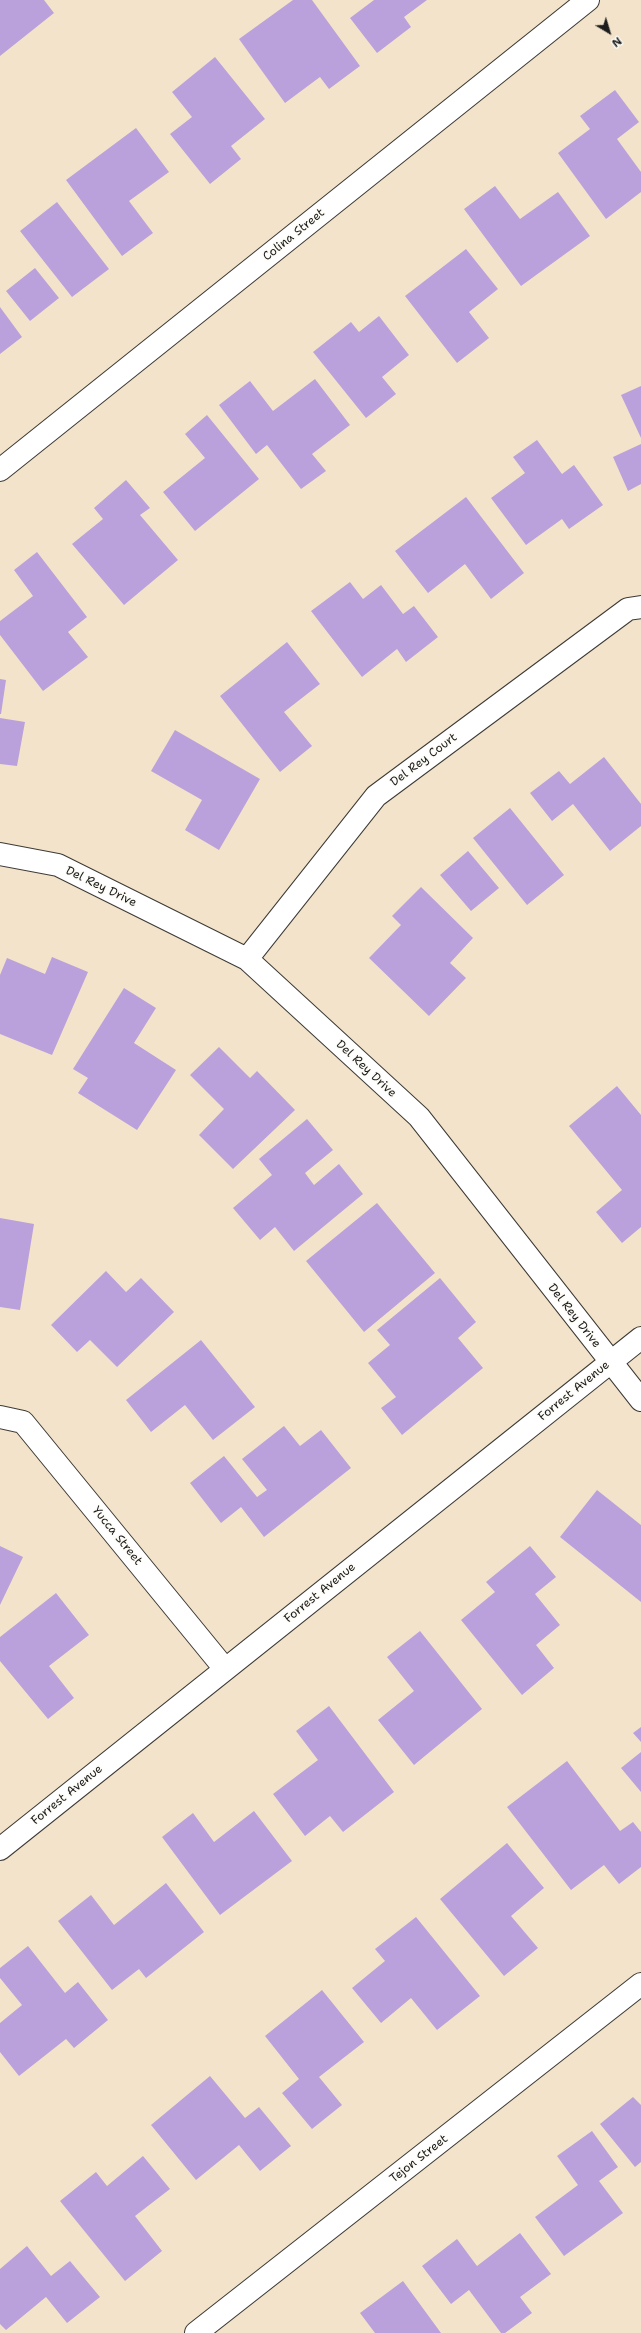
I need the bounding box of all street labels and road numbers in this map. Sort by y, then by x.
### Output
street label: Colina Street [260,206,328,264]
street label: Del Rey Court [388,730,460,790]
street label: Del Rey Drive [63,864,139,910]
street label: Del Rey Drive [333,1037,399,1101]
street label: Del Rey Drive [545,1281,603,1351]
street label: Forrest Avenue [535,1358,613,1424]
street label: Yucca Street [89,1504,145,1568]
street label: Forrest Avenue [281,1560,359,1626]
street label: Forrest Avenue [28,1762,106,1828]
street label: Tejon Street [387,2132,451,2186]

